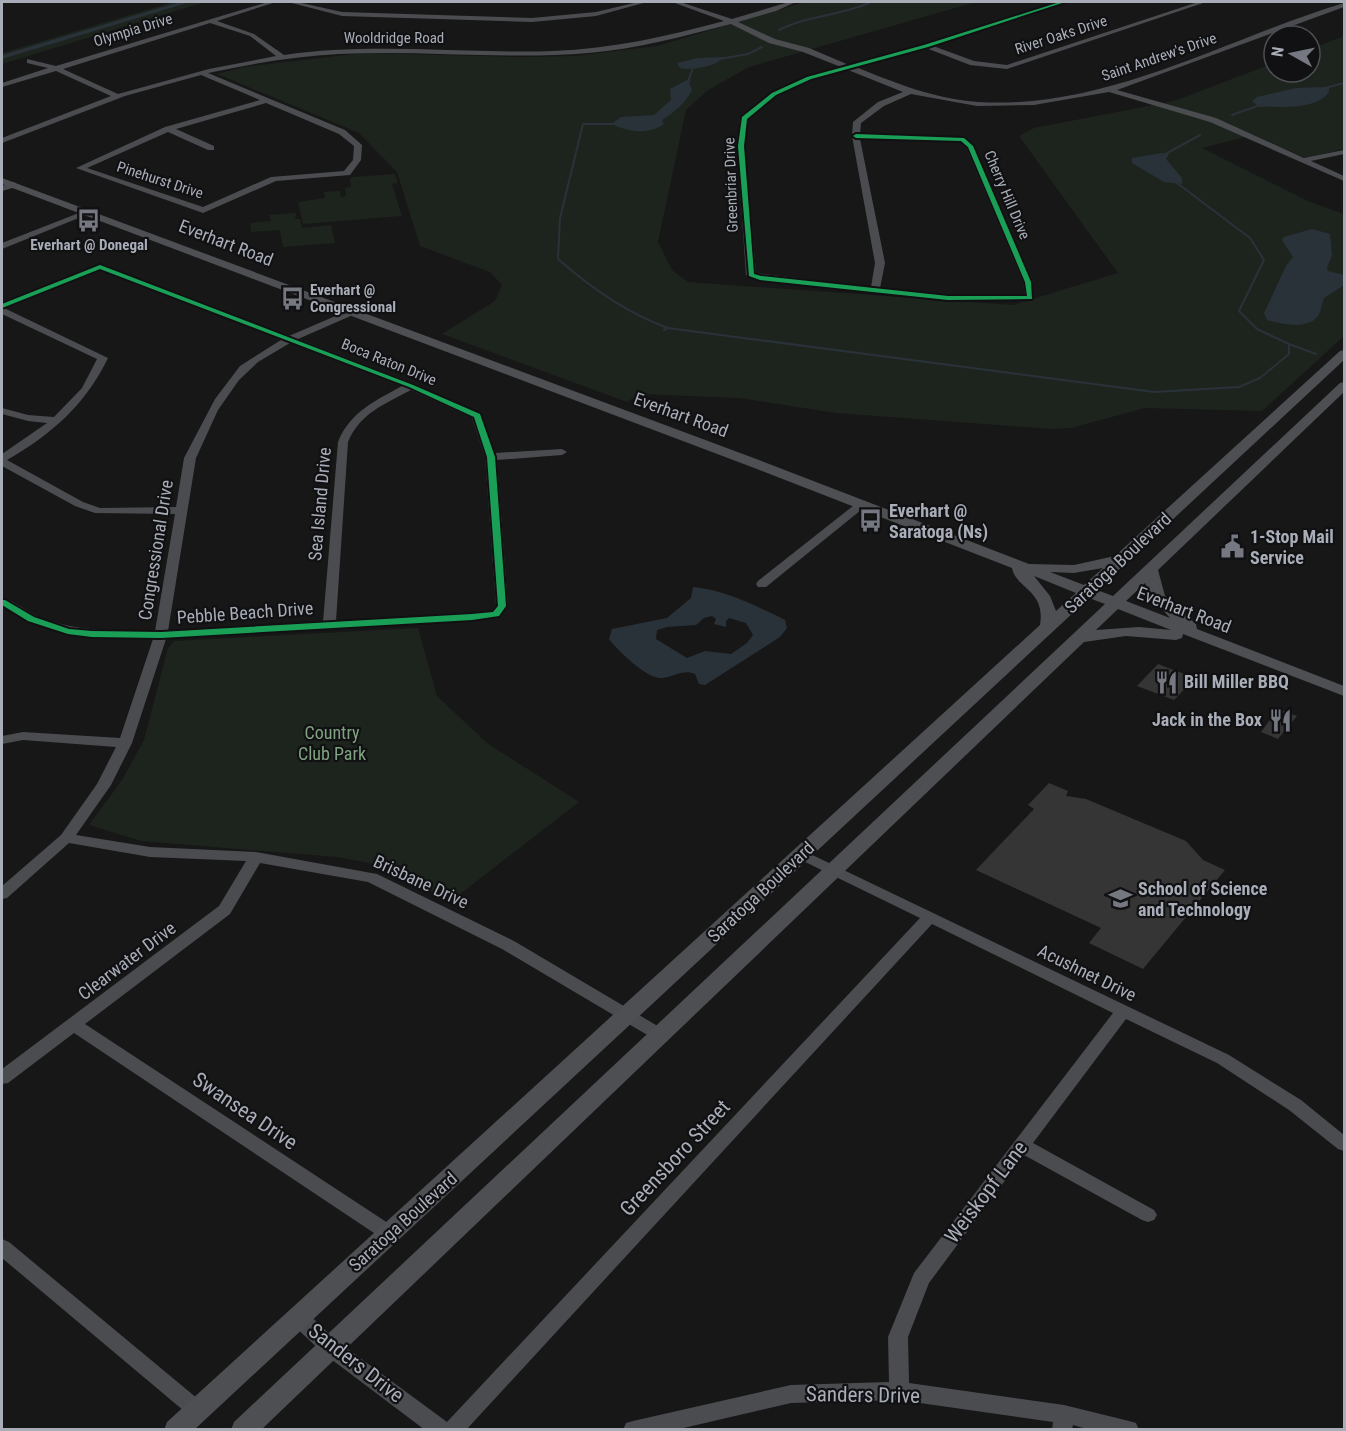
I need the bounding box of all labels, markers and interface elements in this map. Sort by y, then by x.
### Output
street label: Olympia Drive [91,9,175,51]
street label: River Oaks Drive [1013,12,1109,58]
north arrow [1262,24,1322,84]
street label: Wooldridge Road [344,29,444,47]
street label: Saint Andrew's Drive [1099,29,1219,85]
text: N [1268,45,1288,58]
street label: Greenbriar Drive [720,137,742,233]
street label: Cherry Hill Drive [980,148,1034,242]
street label: Pinehurst Drive [115,158,205,202]
bus stop icon: Everhart @ Donegal [76,208,102,234]
street label: Everhart Road [176,215,276,270]
place label: Everhart @ Donegal [30,236,148,254]
place label: Everhart @ Congressional [310,281,396,316]
bus stop icon: Everhart @ Congressional [279,286,305,312]
street label: Boca Raton Drive [339,335,439,389]
street label: Everhart Road [631,388,731,441]
street label: Sea Island Drive [304,446,335,561]
street label: Congressional Drive [134,478,177,622]
place label: Everhart @ Saratoga (Ns) [889,500,988,543]
bus stop icon: Everhart @ Saratoga (Ns) [858,508,884,534]
street label: Saratoga Boulevard [1060,508,1175,617]
place label: 1-Stop Mail Service [1250,526,1334,568]
public building icon: 1-Stop Mail Service [1219,534,1245,560]
street label: Everhart Road [1134,582,1234,637]
street label: Pebble Beach Drive [176,597,314,628]
restaurant icon: Bill Miller BBQ [1153,669,1179,695]
place label: Bill Miller BBQ [1184,671,1289,692]
restaurant icon: Jack in the Box [1267,707,1293,733]
place label: Jack in the Box [1152,709,1262,730]
park label: Country Club Park [298,722,366,764]
street label: Saratoga Boulevard [703,837,818,946]
street label: Brisbane Drive [370,850,472,913]
place label: School of Science and Technology [1138,878,1268,920]
school or university icon: School of Science and Technology [1107,886,1133,912]
street label: Clearwater Drive [74,917,180,1004]
street label: Acushnet Drive [1035,940,1140,1005]
street label: Swansea Drive [188,1067,302,1155]
street label: Greensboro Street [615,1095,735,1221]
street label: Weiskopf Lane [940,1136,1032,1248]
street label: Saratoga Boulevard [344,1168,461,1276]
street label: Sanders Drive [304,1318,408,1408]
street label: Sanders Drive [806,1382,920,1408]

